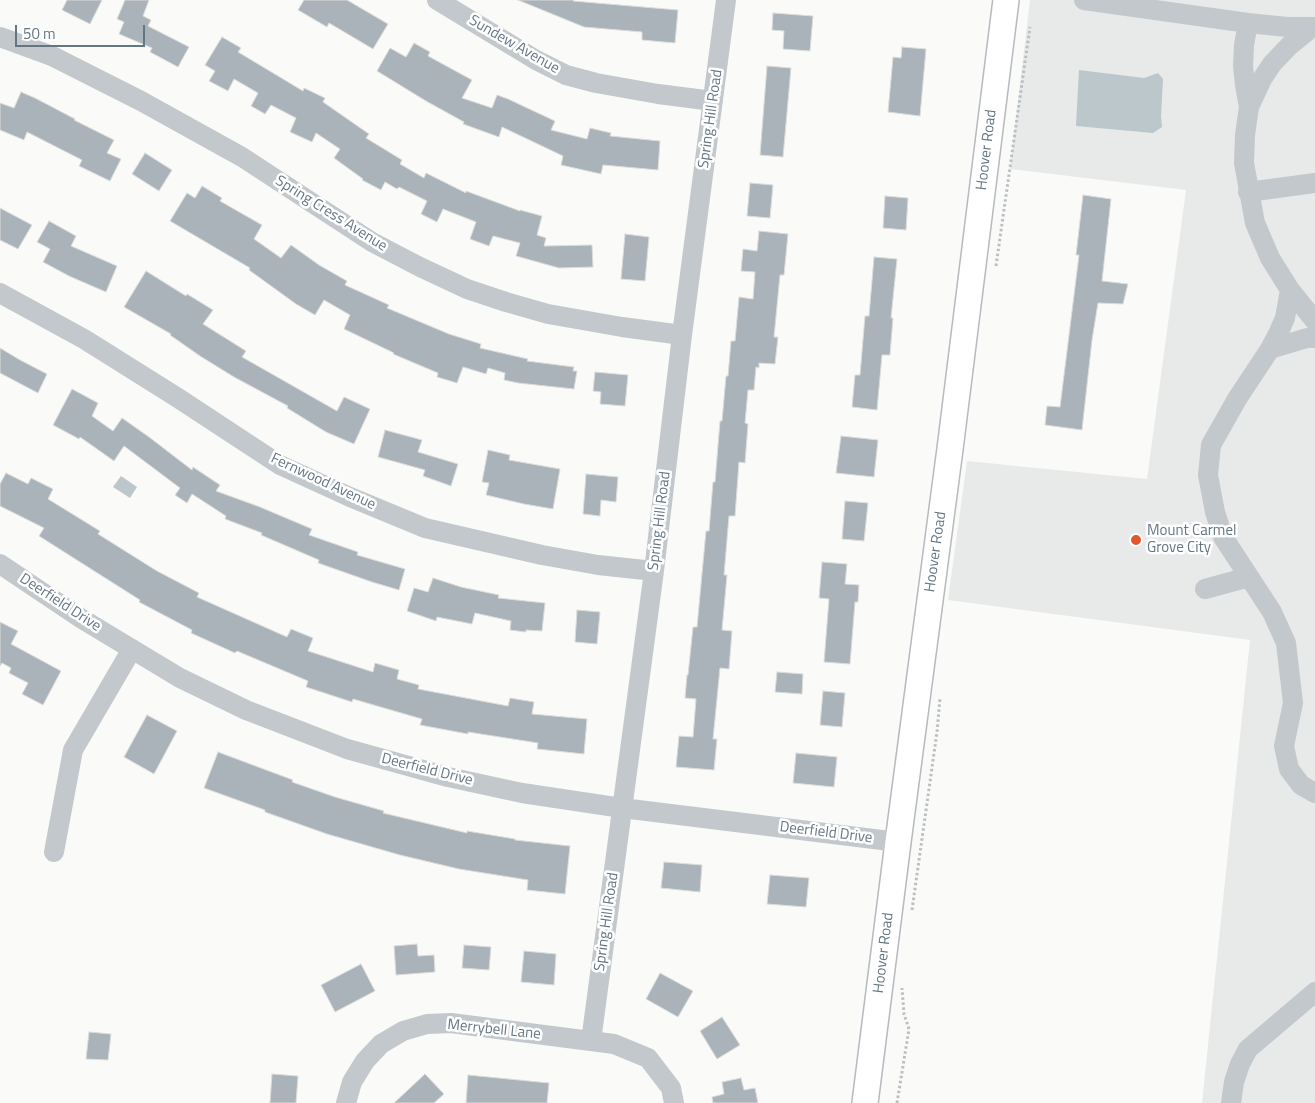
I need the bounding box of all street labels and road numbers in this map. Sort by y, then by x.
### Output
street label: Sundew Avenue [466,12,562,78]
street label: Spring Hill Road [695,68,727,170]
street label: Hoover Road [973,109,1001,191]
street label: Spring Cress Avenue [272,172,390,256]
street label: Fernwood Avenue [268,450,378,514]
street label: Spring Hill Road [645,470,675,572]
street label: Hoover Road [921,510,951,594]
street label: Deerfield Drive [16,570,104,636]
street label: Deerfield Drive [380,750,474,790]
street label: Deerfield Drive [779,818,873,848]
street label: Spring Hill Road [591,871,623,973]
street label: Hoover Road [870,912,898,994]
street label: Merrybell Lane [446,1016,542,1044]

